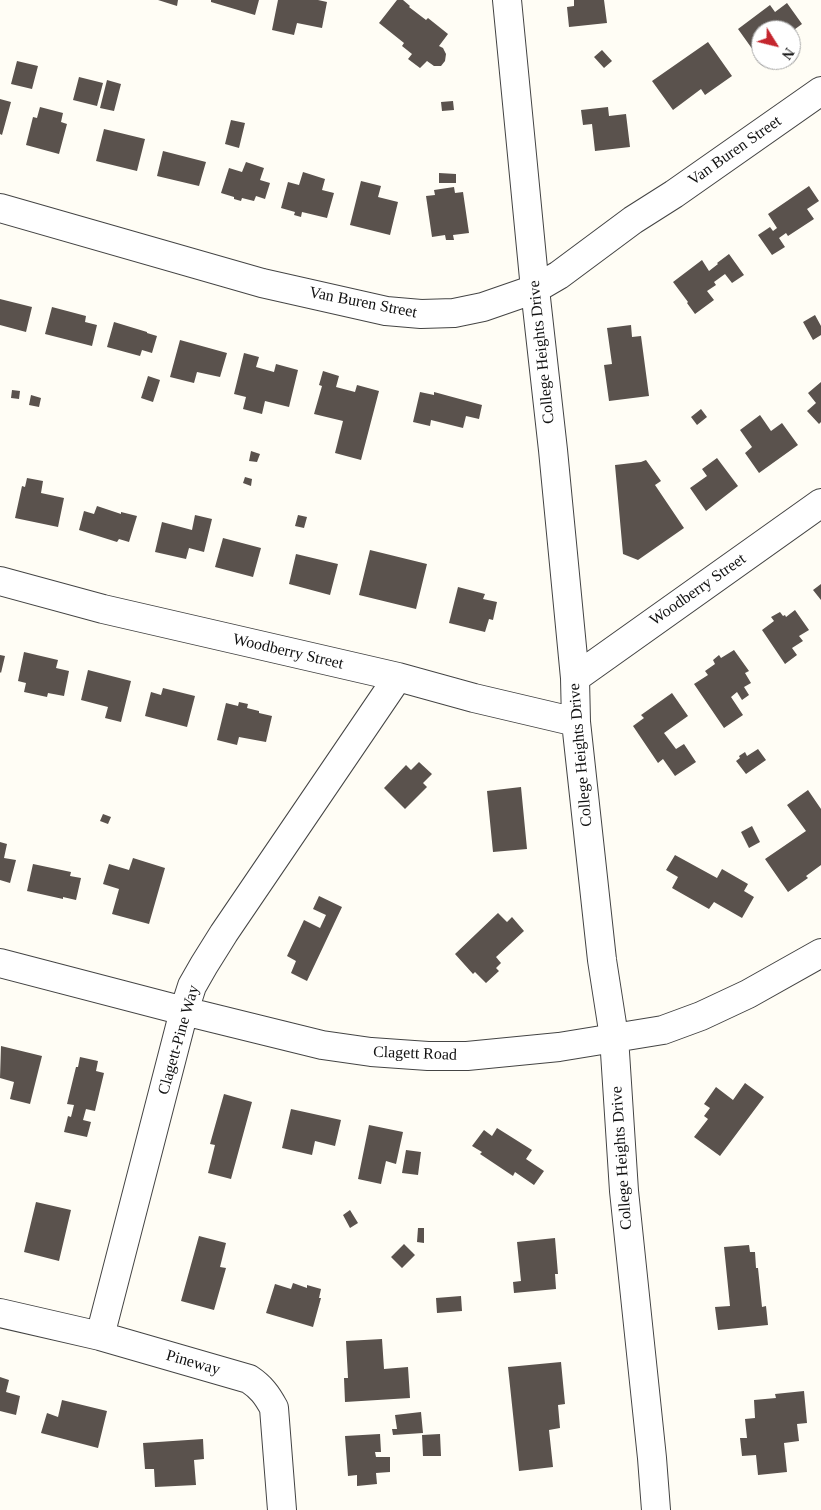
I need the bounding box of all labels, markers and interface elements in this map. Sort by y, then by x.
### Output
north arrow [751,20,801,70]
text: N [779,45,797,62]
street label: Van Buren Street [685,112,785,190]
street label: College Heights Drive [525,279,559,425]
street label: Van Buren Street [308,283,418,323]
street label: Woodberry Street [646,550,750,630]
street label: Woodberry Street [231,630,345,674]
street label: College Heights Drive [565,682,597,828]
street label: Clagett-Pine Way [154,983,204,1097]
street label: Clagett Road [373,1043,457,1065]
street label: College Heights Drive [607,1086,637,1230]
street label: Pineway [164,1346,222,1380]

